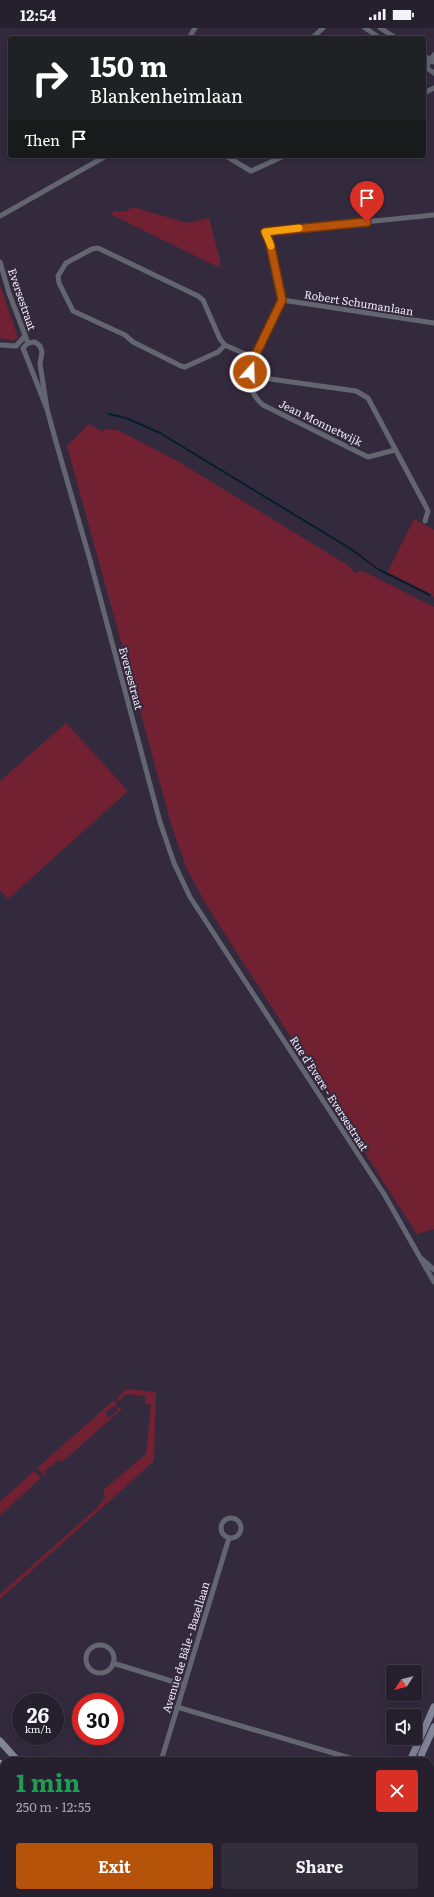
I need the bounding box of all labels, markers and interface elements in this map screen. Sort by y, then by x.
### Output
text: 12:54 [20,3,56,26]
text: 150 m [90,44,168,86]
icon: right [24,52,76,104]
text: Blankenheimlaan [90,82,243,109]
text: Then [24,128,60,151]
icon: arrive [68,128,90,150]
pin [350,181,384,222]
icon: arrive [356,187,378,209]
street label: Eversestraat [5,266,41,333]
street label: Robert Schumanlaan [303,285,415,319]
position arrow [229,351,271,393]
street label: Jean Monnetwijk [277,395,366,449]
street label: Eversestraat [116,645,148,712]
street label: Rue d'Evere - Eversestraat [287,1032,373,1154]
street label: Avenue de Bâle - Bazellaan [157,1579,213,1715]
north arrow [386,1665,422,1701]
map controls [386,1665,422,1745]
speed limit sign: 30 [72,1693,124,1745]
text: 26 [27,1699,49,1729]
button: sound [386,1709,422,1745]
text: km/h [25,1721,51,1736]
text: 1 min [16,1764,80,1799]
button: close [376,1770,418,1812]
text: 250 m · 12:55 [16,1797,91,1816]
button: Exit [16,1843,213,1889]
button: Share [221,1843,418,1889]

